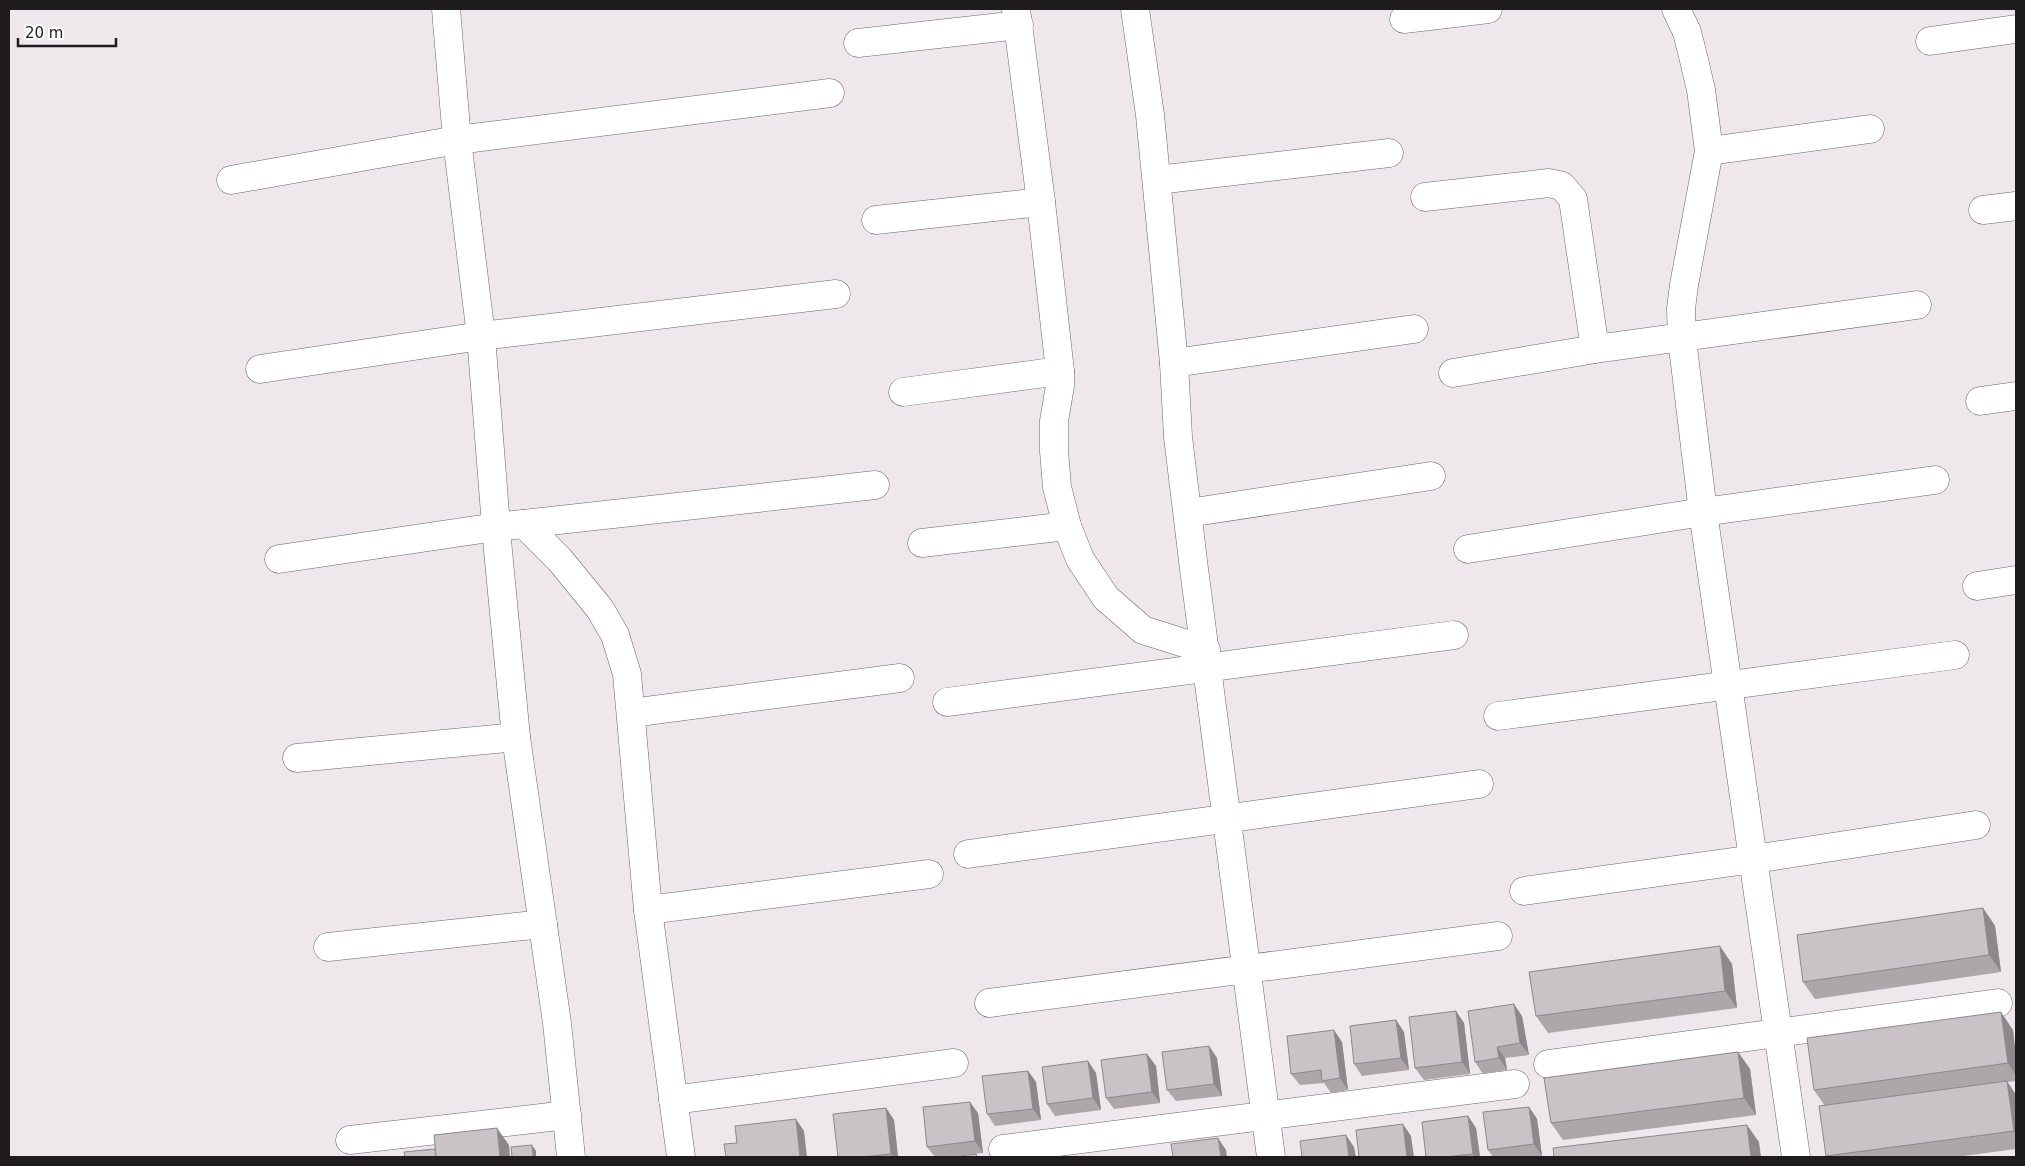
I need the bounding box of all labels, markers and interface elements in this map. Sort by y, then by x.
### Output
scale bar [18,15,115,47]
text: 20 m [25,24,63,42]

